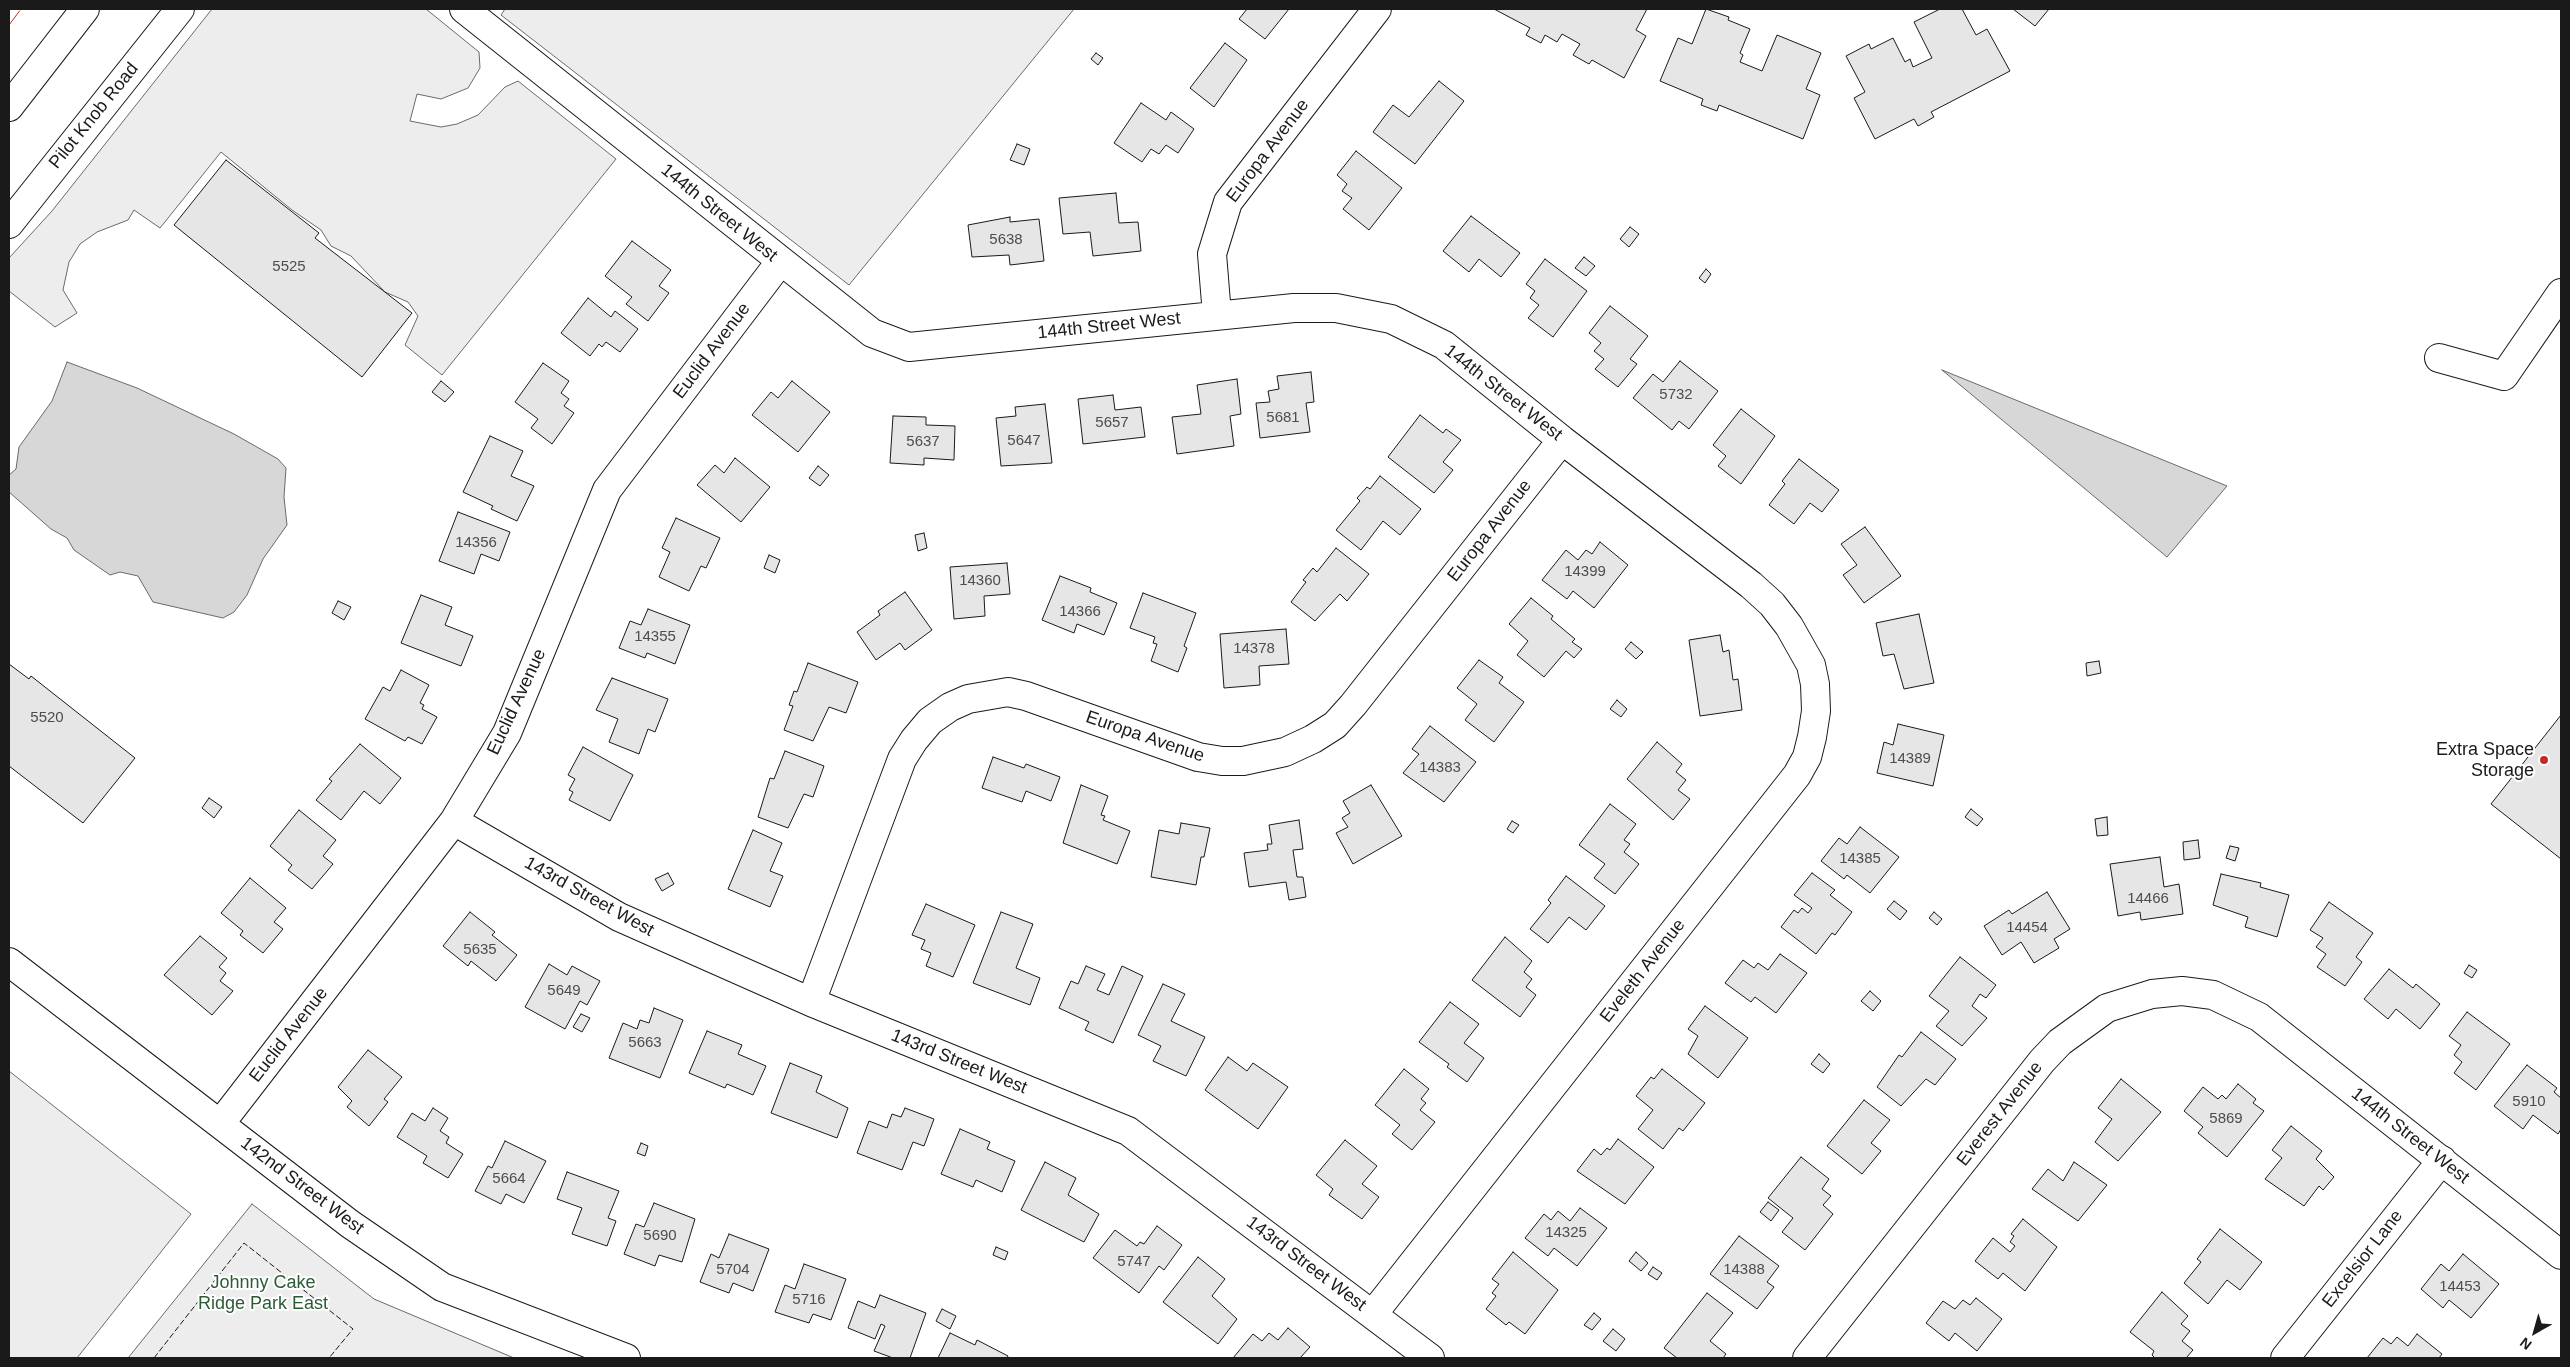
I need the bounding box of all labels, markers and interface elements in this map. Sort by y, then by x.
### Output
street label: Pilot Knob Road [45,59,143,173]
street label: Europa Avenue [1222,95,1314,207]
street label: 144th Street West [656,159,782,267]
house number: 5638 [989,231,1023,249]
house number: 5525 [272,258,306,276]
street label: Euclid Avenue [669,299,755,403]
street label: 144th Street West [1036,308,1182,344]
street label: 144th Street West [1440,340,1566,446]
house number: 5732 [1659,386,1693,404]
house number: 5681 [1266,409,1300,427]
house number: 5657 [1095,414,1129,432]
house number: 5647 [1007,432,1041,450]
house number: 5637 [906,433,940,451]
street label: Europa Avenue [1443,476,1537,586]
house number: 14356 [455,534,497,552]
house number: 14399 [1564,563,1606,581]
house number: 14360 [959,572,1001,590]
house number: 14366 [1059,603,1101,621]
house number: 14355 [634,628,676,646]
house number: 14378 [1233,640,1275,658]
street label: Euclid Avenue [483,645,551,759]
street label: Europa Avenue [1083,707,1207,767]
house number: 5520 [30,709,64,727]
place label: Extra Space Storage [2436,739,2534,782]
house number: 14389 [1889,750,1931,768]
marker: Extra Space Storage [2538,754,2550,766]
house number: 14383 [1419,759,1461,777]
house number: 14385 [1839,850,1881,868]
street label: 143rd Street West [520,852,658,942]
house number: 14466 [2127,890,2169,908]
street label: Eveleth Avenue [1596,915,1690,1027]
house number: 14454 [2006,919,2048,937]
house number: 5635 [463,941,497,959]
house number: 5649 [547,982,581,1000]
street label: Euclid Avenue [245,983,333,1087]
street label: 143rd Street West [888,1025,1030,1099]
house number: 5663 [628,1034,662,1052]
street label: Everest Avenue [1952,1057,2048,1171]
street label: 144th Street West [2347,1083,2473,1189]
house number: 5910 [2512,1093,2546,1111]
house number: 5869 [2209,1110,2243,1128]
street label: 142nd Street West [236,1133,368,1239]
house number: 5664 [492,1170,526,1188]
street label: Excelsior Lane [2318,1206,2408,1312]
street label: 143rd Street West [1242,1212,1370,1316]
house number: 14325 [1545,1224,1587,1242]
house number: 5690 [643,1227,677,1245]
house number: 5747 [1117,1253,1151,1271]
house number: 5704 [716,1261,750,1279]
house number: 14388 [1723,1261,1765,1279]
park label: Johnny Cake Ridge Park East [198,1272,328,1315]
house number: 14453 [2439,1278,2481,1296]
house number: 5716 [792,1291,826,1309]
north arrow [2510,1307,2560,1357]
text: N [2517,1334,2535,1353]

